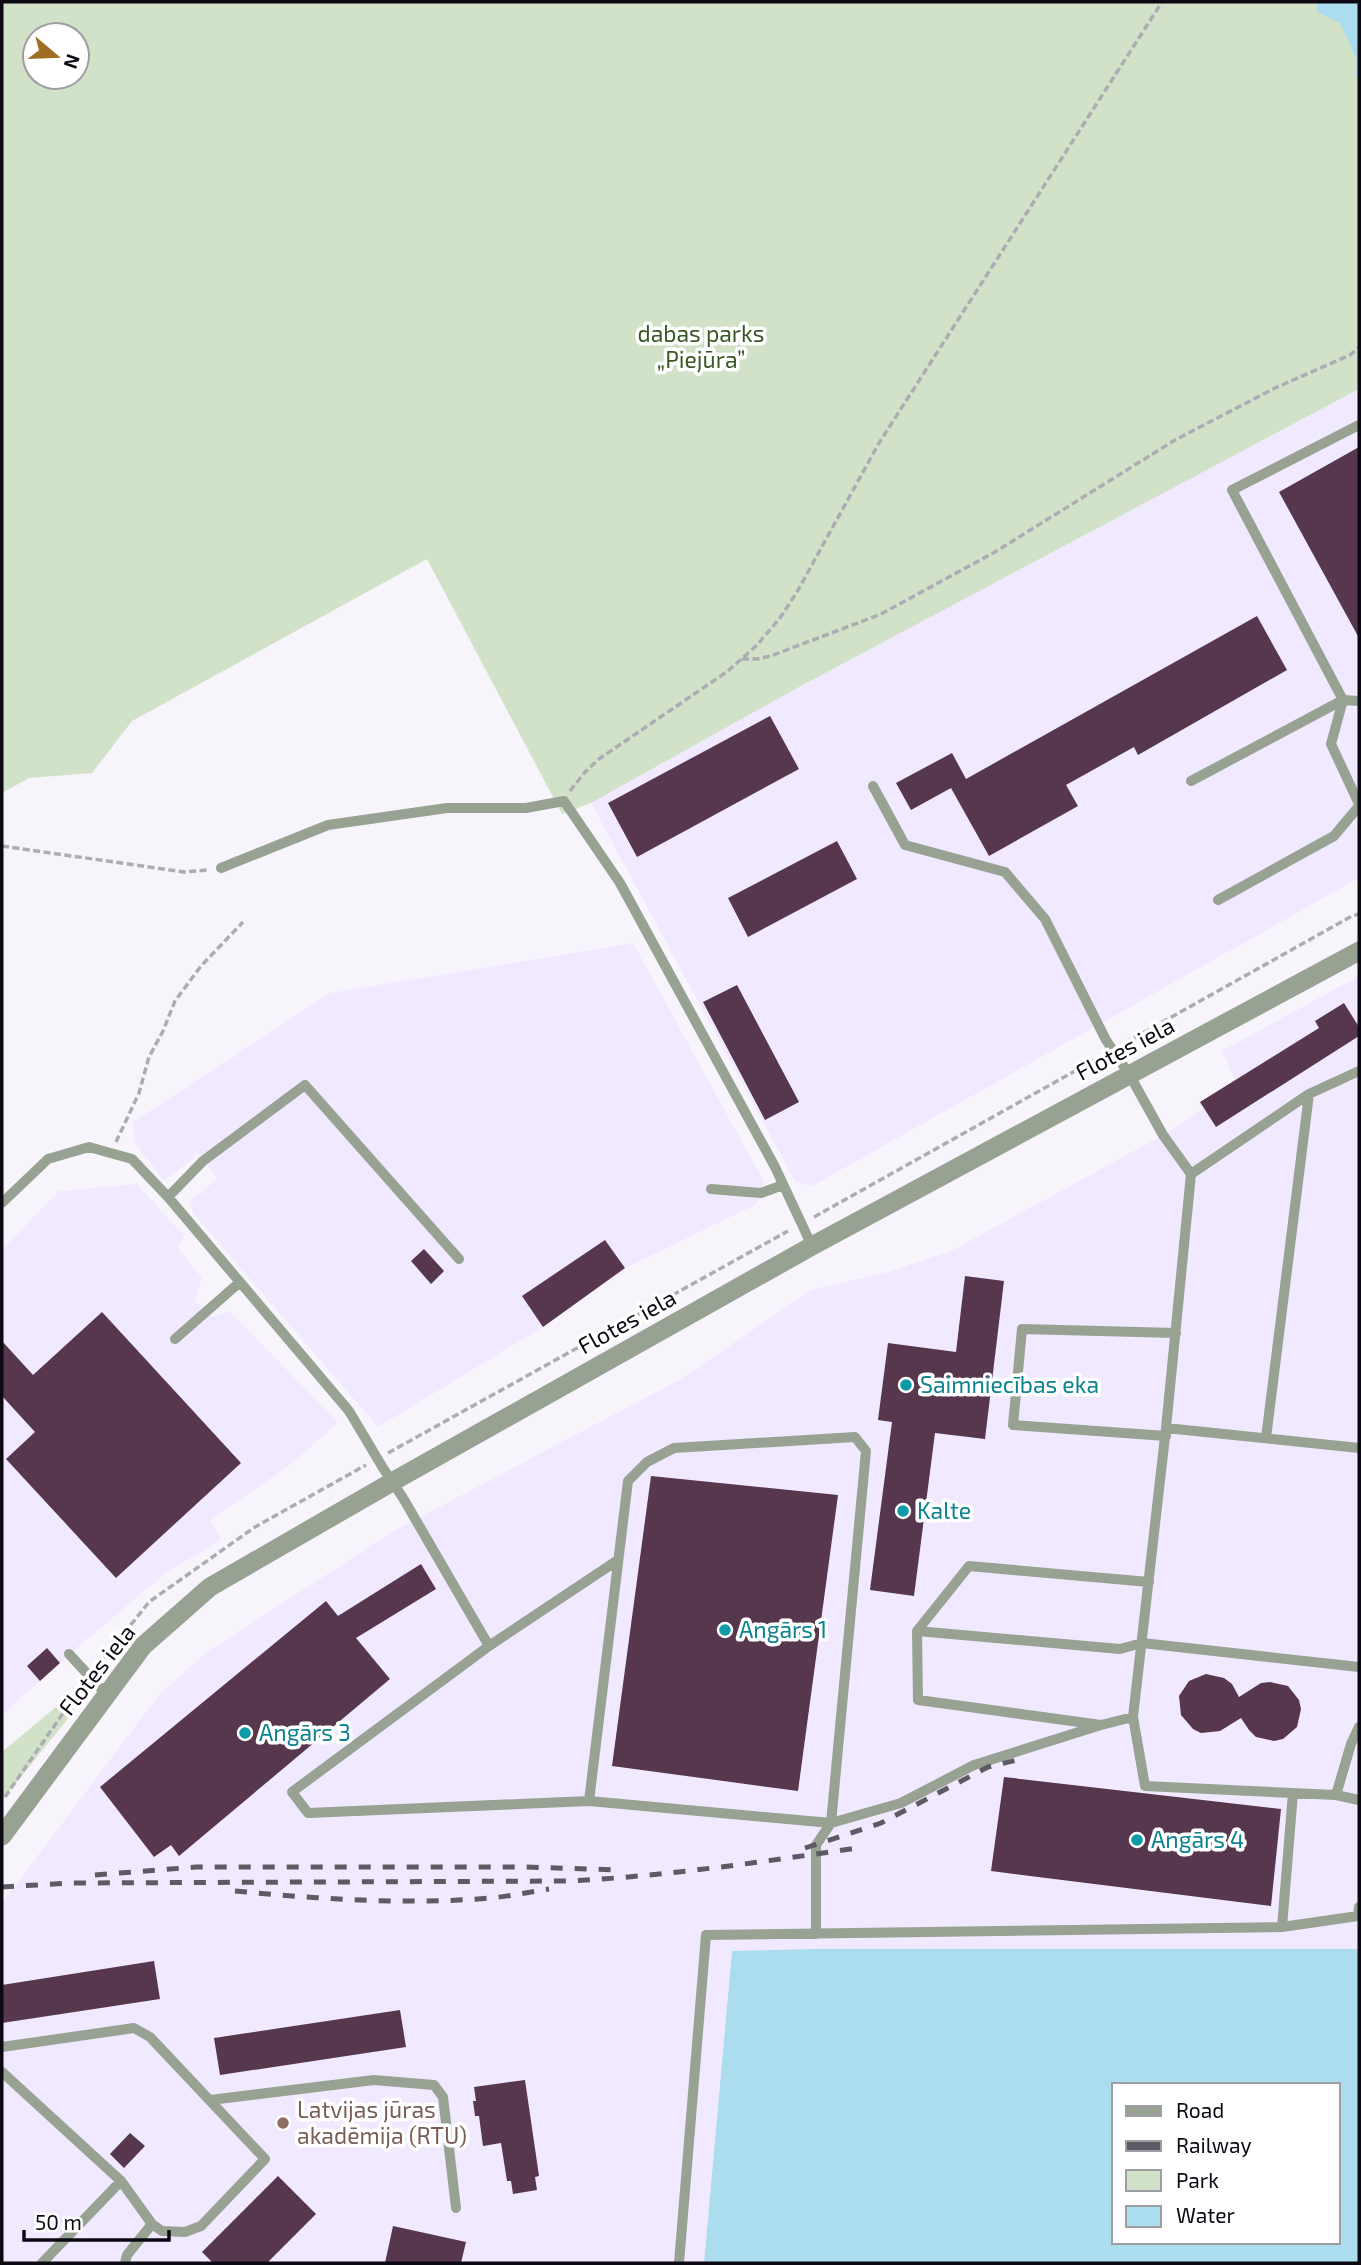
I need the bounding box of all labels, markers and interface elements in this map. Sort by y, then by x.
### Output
north arrow [21,21,91,91]
text: N [59,51,86,72]
park label: dabas parks „Piejūra” [638,319,764,373]
street label: Flotes iela [1070,1010,1179,1086]
street label: Flotes iela [573,1283,680,1359]
place label: Saimniecības eka [920,1370,1099,1398]
marker: Saimniecības eka [898,1377,914,1393]
place label: Kalte [917,1496,971,1524]
marker: Kalte [895,1503,911,1519]
place label: Angārs 1 [739,1615,827,1643]
street label: Flotes iela [52,1618,140,1720]
marker: Angārs 1 [717,1622,733,1638]
place label: Angārs 3 [259,1718,351,1746]
marker: Angārs 3 [237,1725,253,1741]
place label: Angārs 4 [1151,1825,1244,1853]
marker: Angārs 4 [1129,1832,1145,1848]
legend [1112,2083,1340,2244]
place label: Latvijas jūras akadēmija (RTU) [297,2095,467,2149]
text: Road [1176,2097,1224,2122]
marker: Latvijas jūras akadēmija (RTU) [275,2115,291,2131]
text: Railway [1176,2132,1252,2157]
text: Park [1176,2167,1219,2192]
scale bar [24,2198,170,2242]
text: Water [1176,2202,1235,2227]
text: 50 m [35,2209,82,2234]

